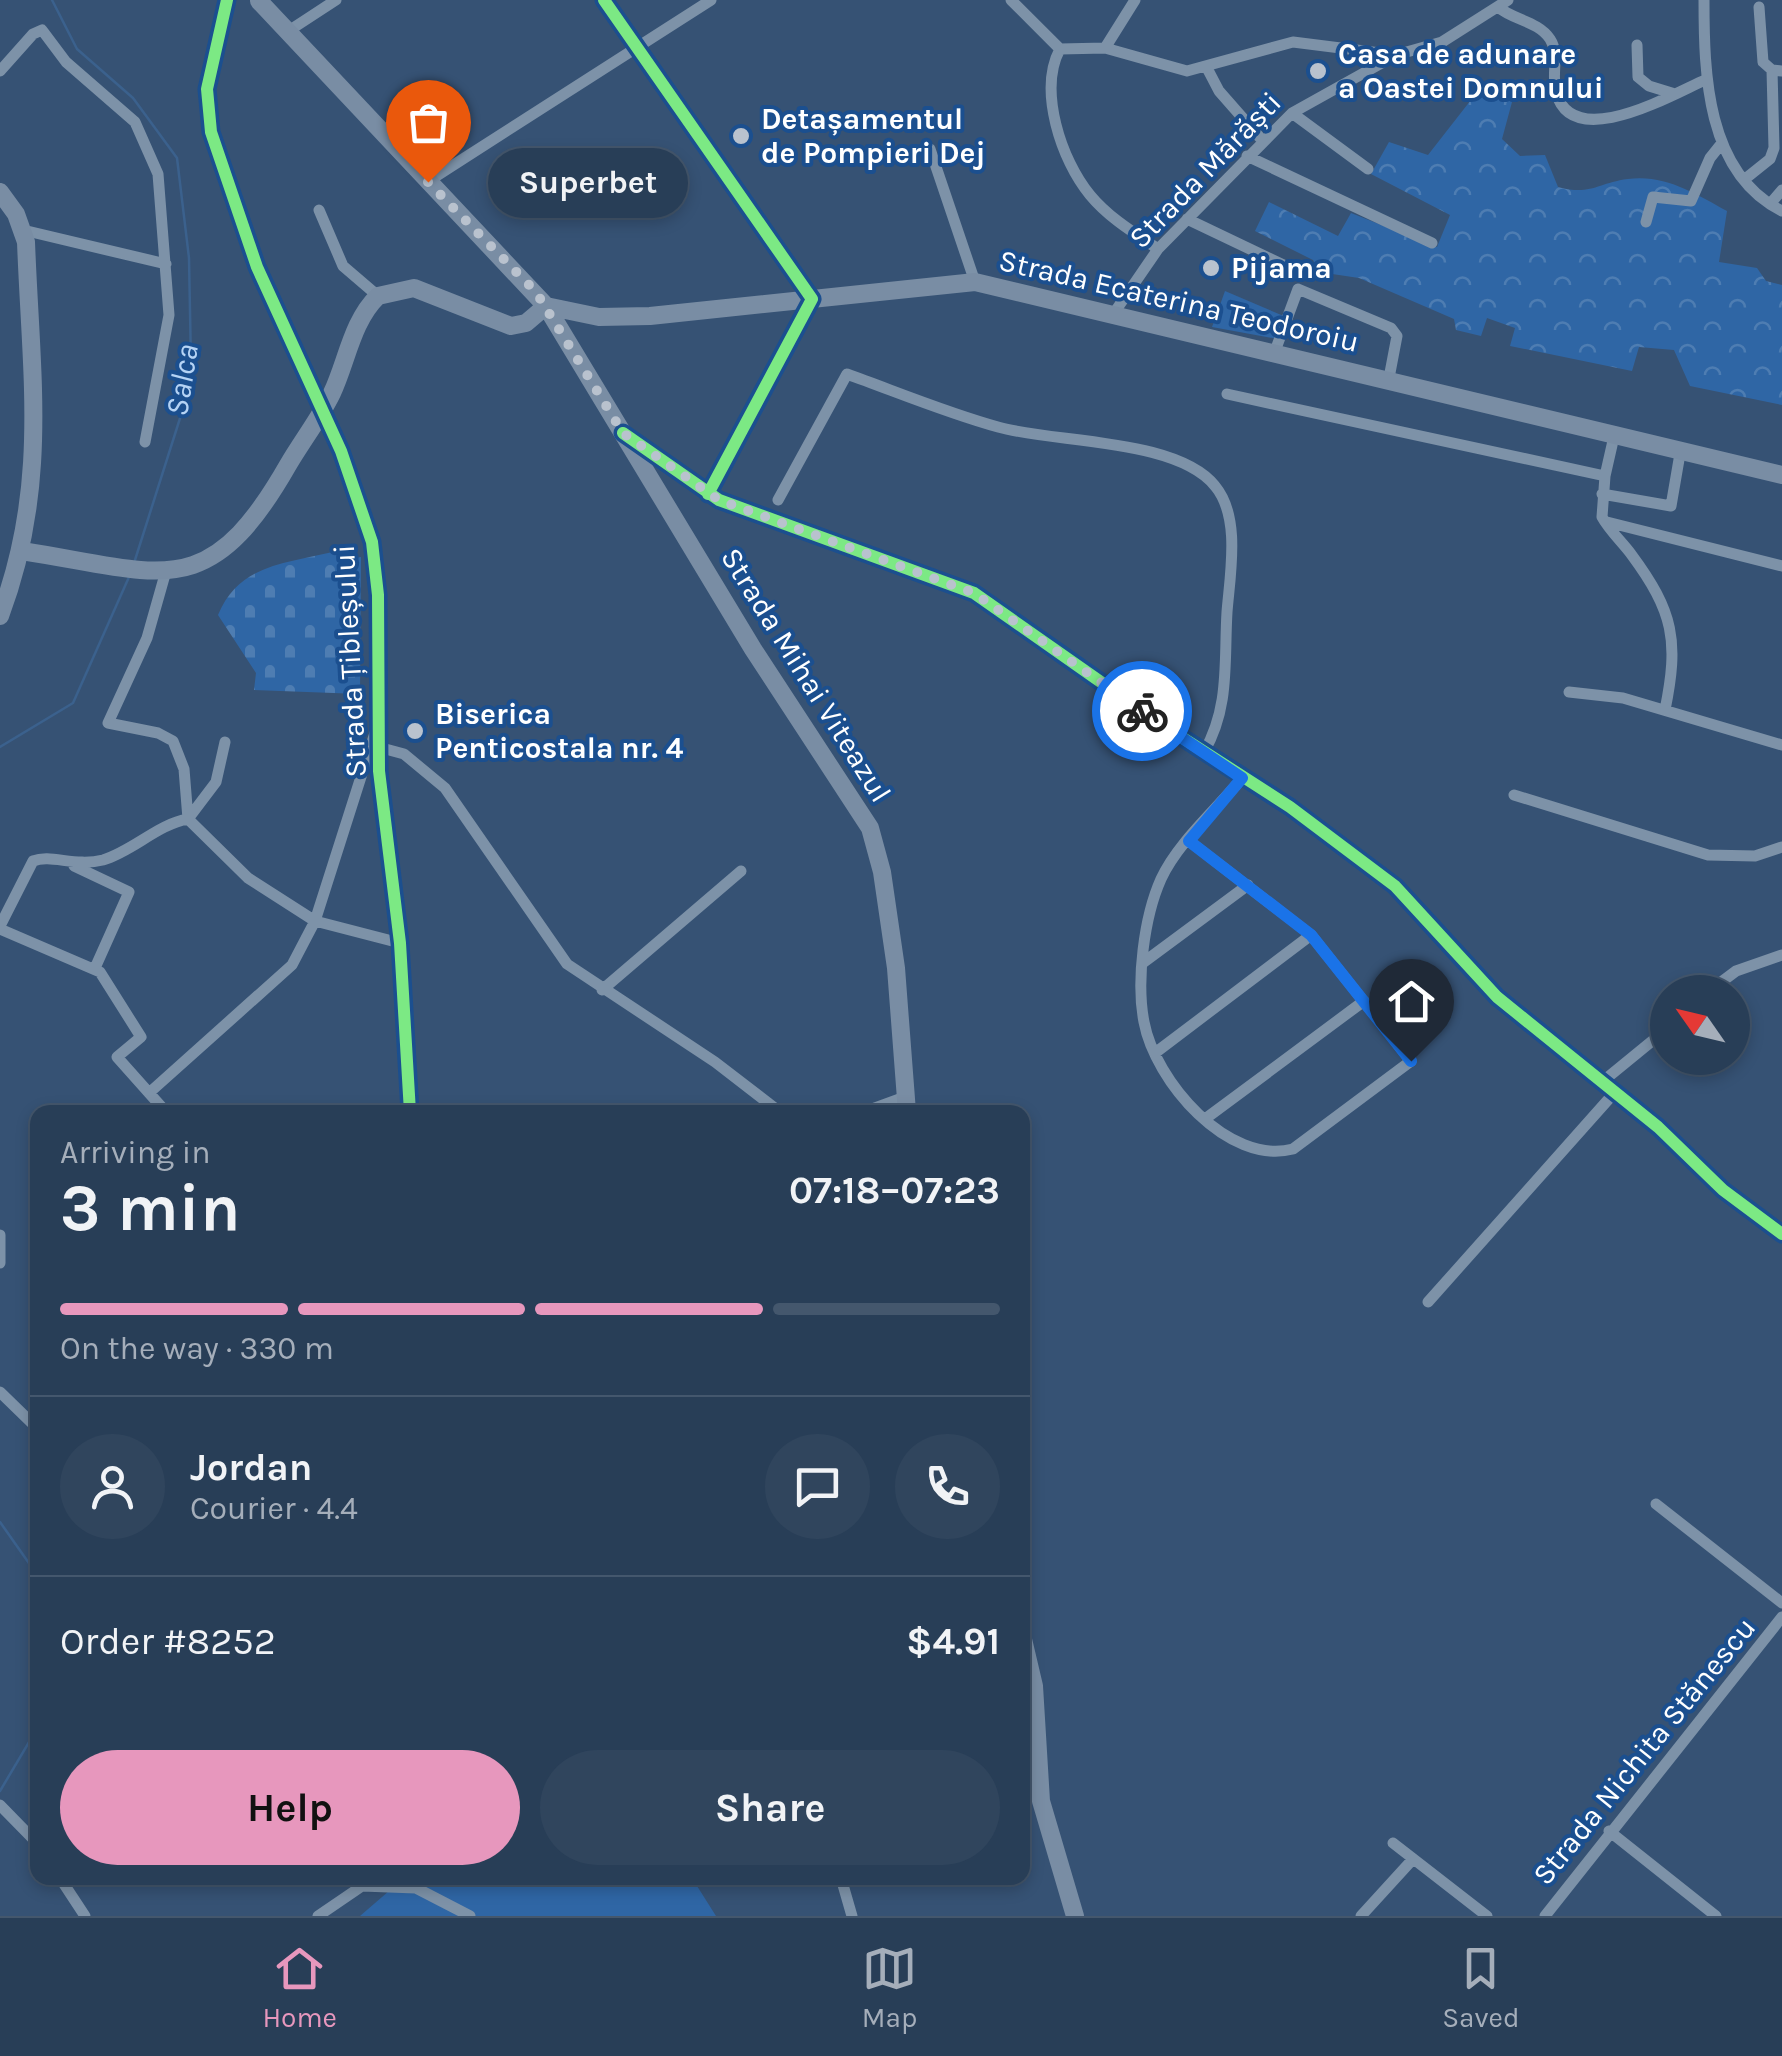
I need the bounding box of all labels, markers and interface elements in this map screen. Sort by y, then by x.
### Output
place label: Casa de adunare a Oastei Domnului [1338,36,1604,106]
marker: Casa de adunare a Oastei Domnului [1307,60,1329,82]
pin [386,80,471,183]
street label: Strada Mărăști [1121,84,1289,256]
icon: bag [401,95,456,150]
place label: Detașamentul de Pompieri Dej [761,101,986,171]
marker: Detașamentul de Pompieri Dej [730,125,752,147]
callout: Superbet [488,147,688,217]
text: Superbet [519,164,657,201]
street label: Strada Ecaterina Teodoroiu [995,242,1363,360]
place label: Pijama [1231,250,1332,286]
marker: Pijama [1200,257,1222,279]
water label: Salca [158,341,206,419]
street label: Strada Mihai Viteazul [713,541,899,809]
street label: Strada Țibleșului [326,544,374,778]
courier [1092,661,1192,761]
icon: bike [1115,684,1170,739]
place label: Biserica Penticostala nr. 4 [435,696,684,766]
marker: Biserica Penticostala nr. 4 [404,720,426,742]
pin [1369,959,1454,1062]
icon: home [1384,974,1439,1029]
north arrow [1650,975,1750,1075]
map controls [1650,975,1750,1075]
text: Arriving in [60,1134,211,1171]
text: 07:18–07:23 [789,1168,1000,1213]
text: 3 min [60,1170,240,1246]
text: On the way · 330 m [60,1330,334,1367]
button: person [60,1434,165,1539]
button: chat [765,1434,870,1539]
button: phone [895,1434,1000,1539]
text: Jordan [190,1445,313,1490]
text: Courier · 4.4 [190,1490,358,1527]
street label: Strada Nichita Stănescu [1525,1610,1763,1892]
text: Order #8252 [60,1619,276,1664]
text: $4.91 [906,1619,1000,1664]
button: Help [60,1750,520,1865]
button: Share [540,1750,1000,1865]
tab: Home [262,1941,337,2034]
tab: Map [862,1941,917,2034]
tab: Saved [1442,1941,1520,2034]

